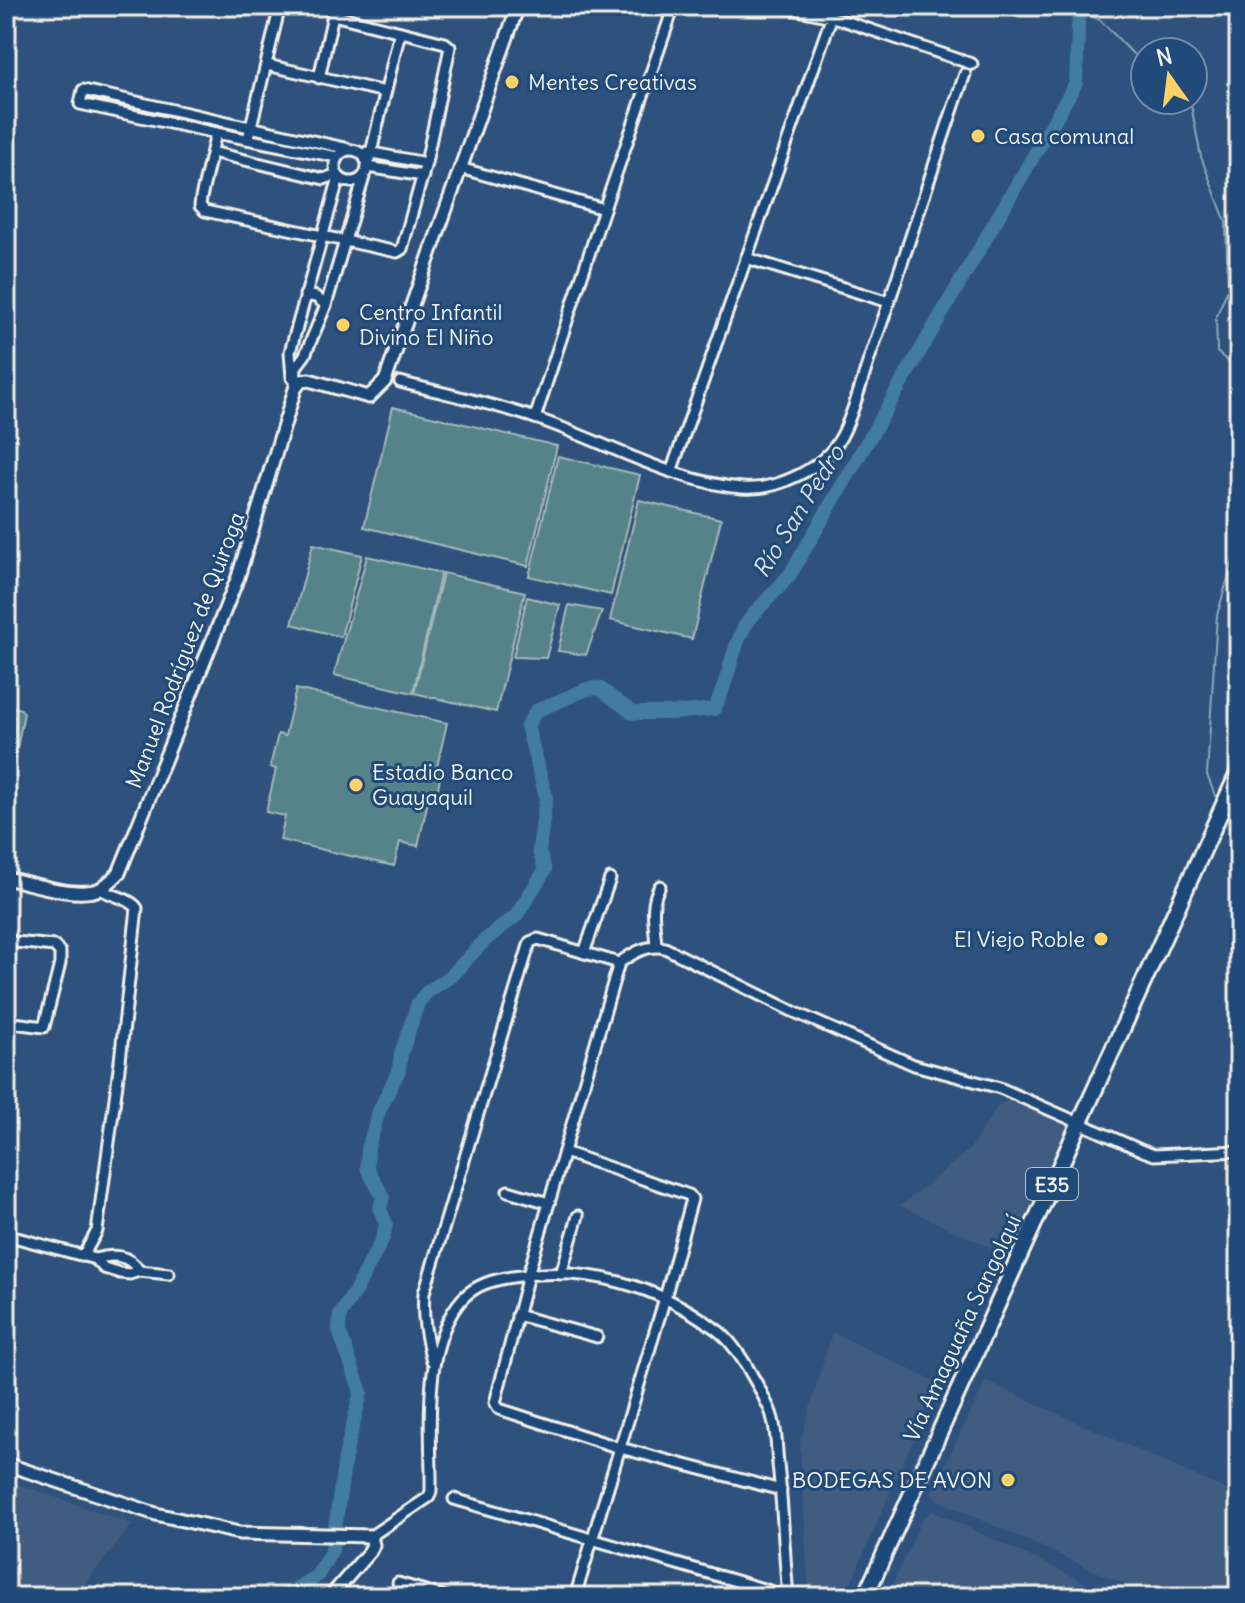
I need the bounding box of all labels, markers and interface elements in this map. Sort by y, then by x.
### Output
north arrow [1129,36,1209,116]
text: N [1153,41,1175,72]
place label: Mentes Creativas [528,68,697,96]
marker: Mentes Creativas [503,73,521,91]
place label: Casa comunal [994,122,1134,150]
marker: Casa comunal [969,127,987,145]
place label: Centro Infantil Divino El Niño [359,298,502,351]
marker: Centro Infantil Divino El Niño [334,316,352,334]
water label: Río San Pedro [746,438,851,583]
street label: Manuel Rodríguez de Quiroga [119,508,251,792]
place label: Estadio Banco Guayaquil [372,758,513,811]
marker: Estadio Banco Guayaquil [347,776,365,794]
place label: El Viejo Roble [954,925,1085,953]
marker: El Viejo Roble [1092,930,1110,948]
road number: E35 [1026,1168,1078,1200]
street label: Vía Amaguaña Sangolquí [897,1210,1027,1446]
place label: BODEGAS DE AVON [792,1466,992,1494]
marker: BODEGAS DE AVON [999,1471,1017,1489]

